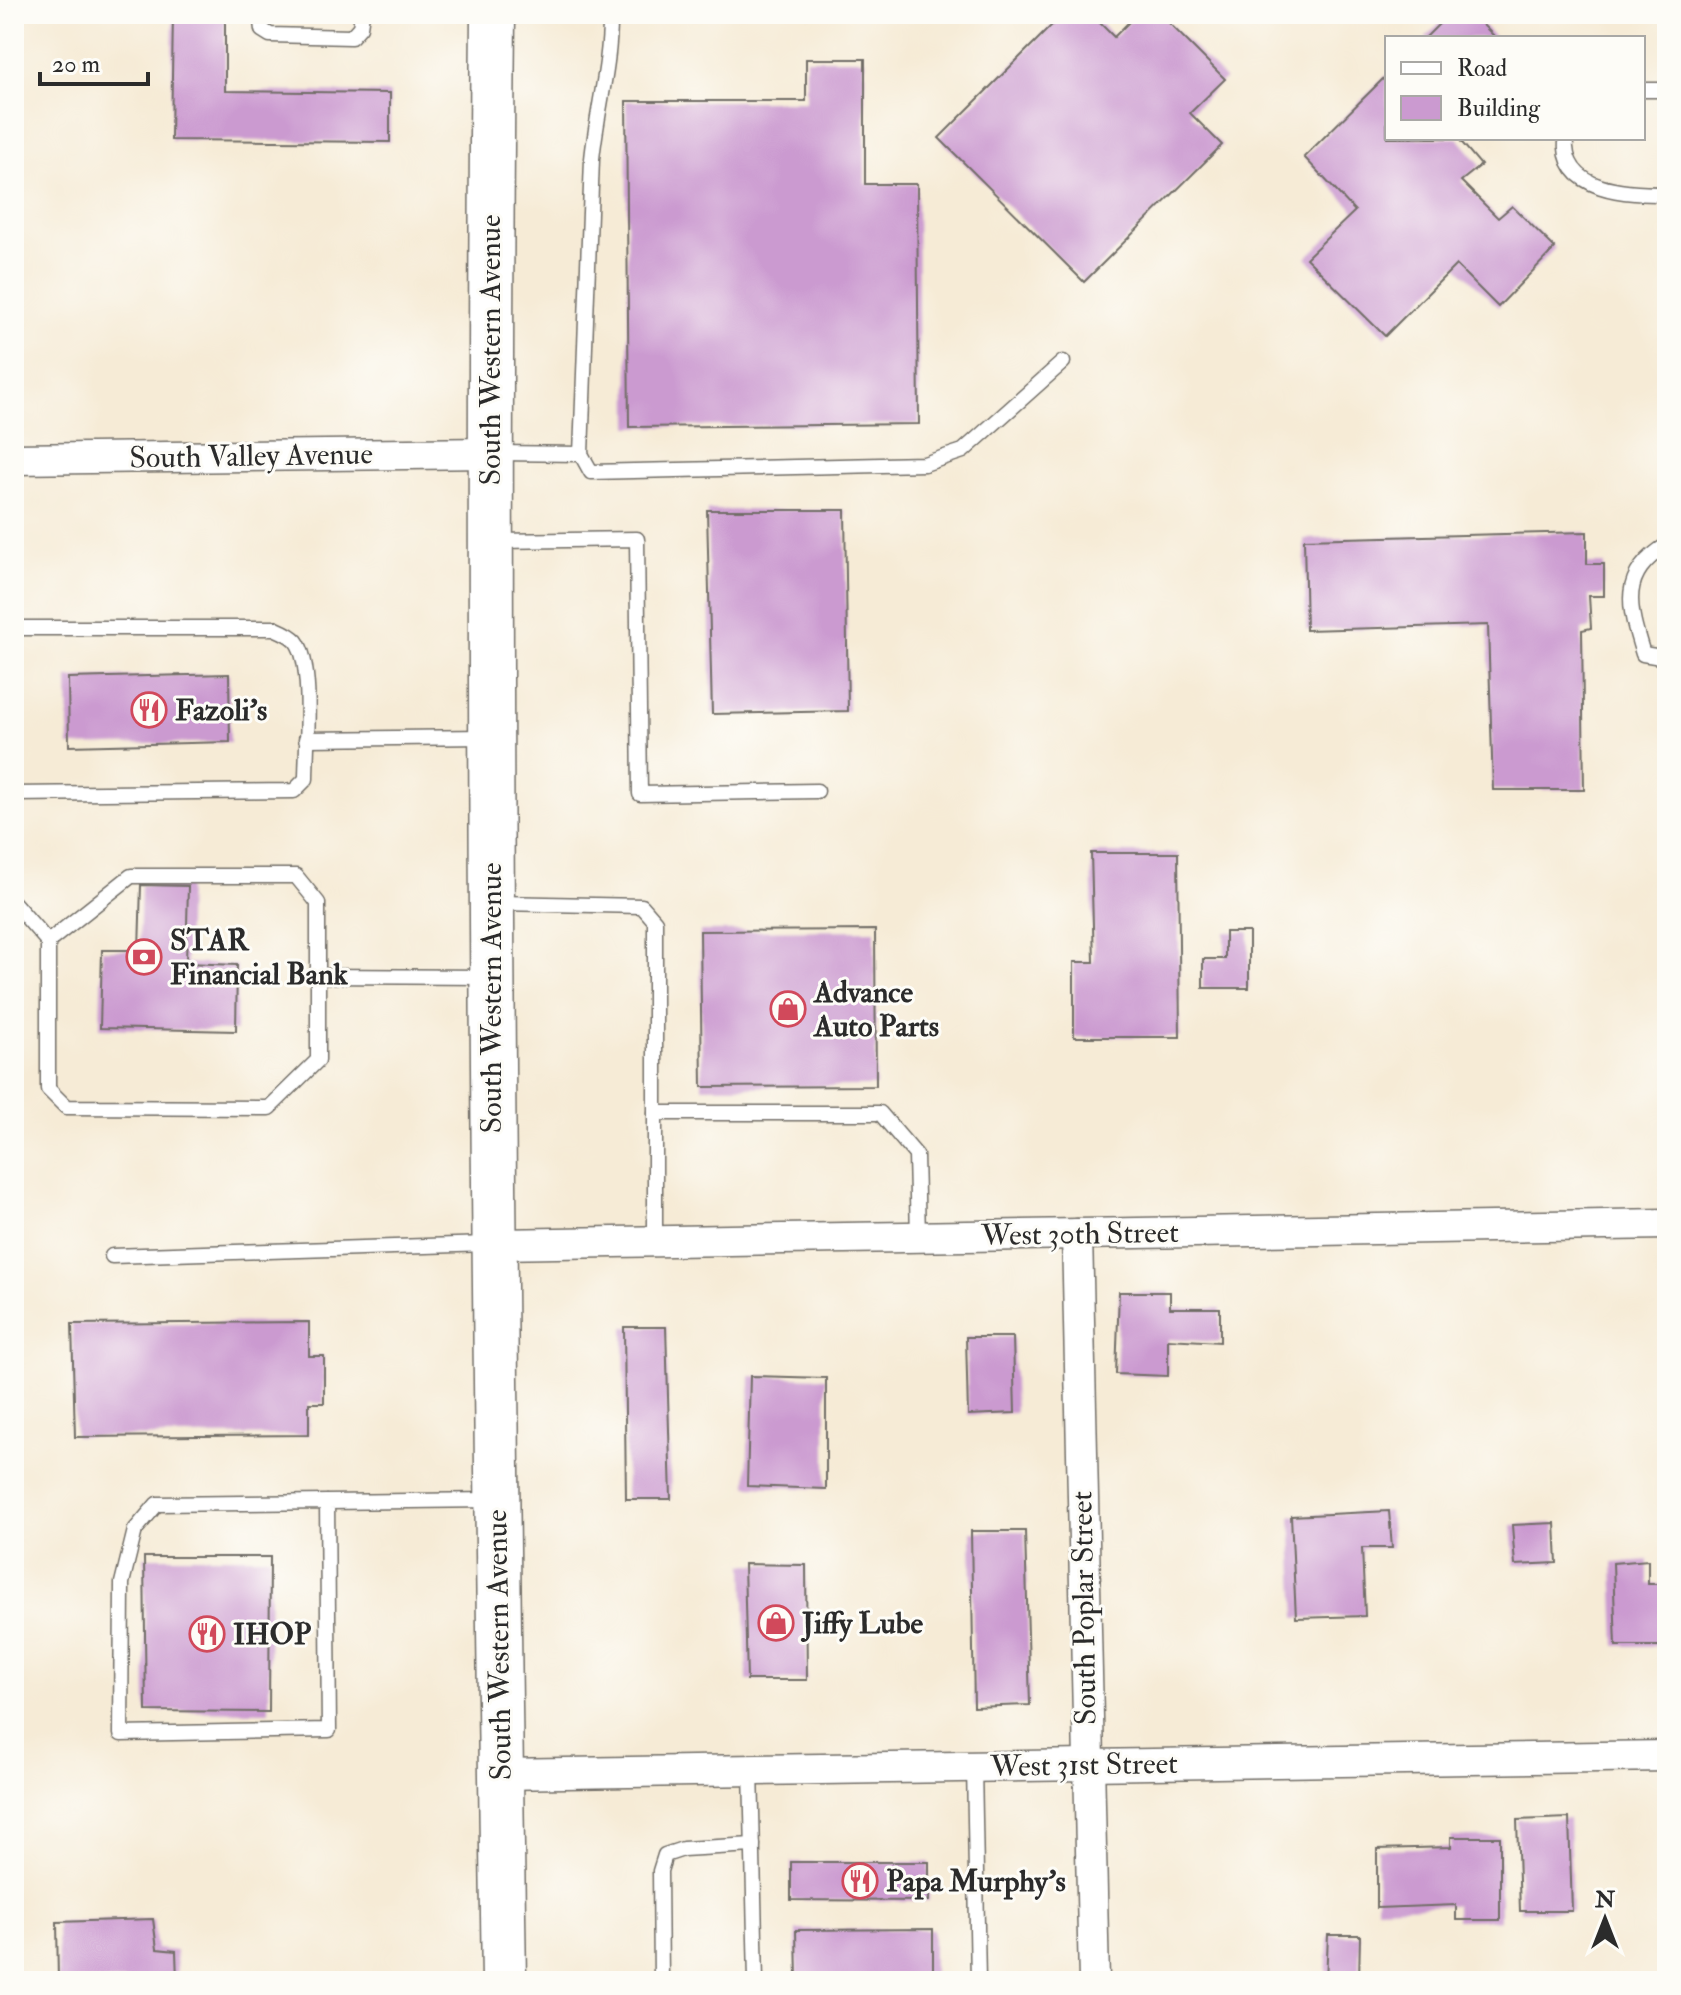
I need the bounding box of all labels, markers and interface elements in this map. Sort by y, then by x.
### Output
scale bar [40,36,148,86]
legend [1385,36,1645,140]
text: 20 m [52,49,101,80]
text: Road [1457,53,1507,84]
text: Building [1457,93,1541,124]
street label: South Western Avenue [472,214,509,486]
street label: South Valley Avenue [129,435,373,477]
restaurant icon: Fazoli's [130,691,168,729]
place label: Fazoli's [175,692,267,729]
street label: South Western Avenue [473,862,510,1134]
place label: STAR Financial Bank [170,922,349,993]
bank icon: STAR Financial Bank [125,938,163,976]
place label: Advance Auto Parts [812,974,939,1045]
shop icon: Advance Auto Parts [769,990,807,1028]
street label: West 30th Street [980,1214,1179,1254]
street label: South Poplar Street [1063,1490,1105,1725]
street label: South Western Avenue [478,1509,520,1781]
shop icon: Jiffy Lube [757,1604,795,1642]
place label: Jiffy Lube [800,1605,923,1642]
restaurant icon: IHOP [188,1615,226,1653]
place label: IHOP [233,1616,312,1653]
street label: West 31st Street [989,1745,1178,1785]
restaurant icon: Papa Murphy's [841,1862,879,1900]
place label: Papa Murphy's [886,1863,1066,1900]
north arrow [1565,1879,1645,1959]
text: N [1594,1886,1615,1914]

